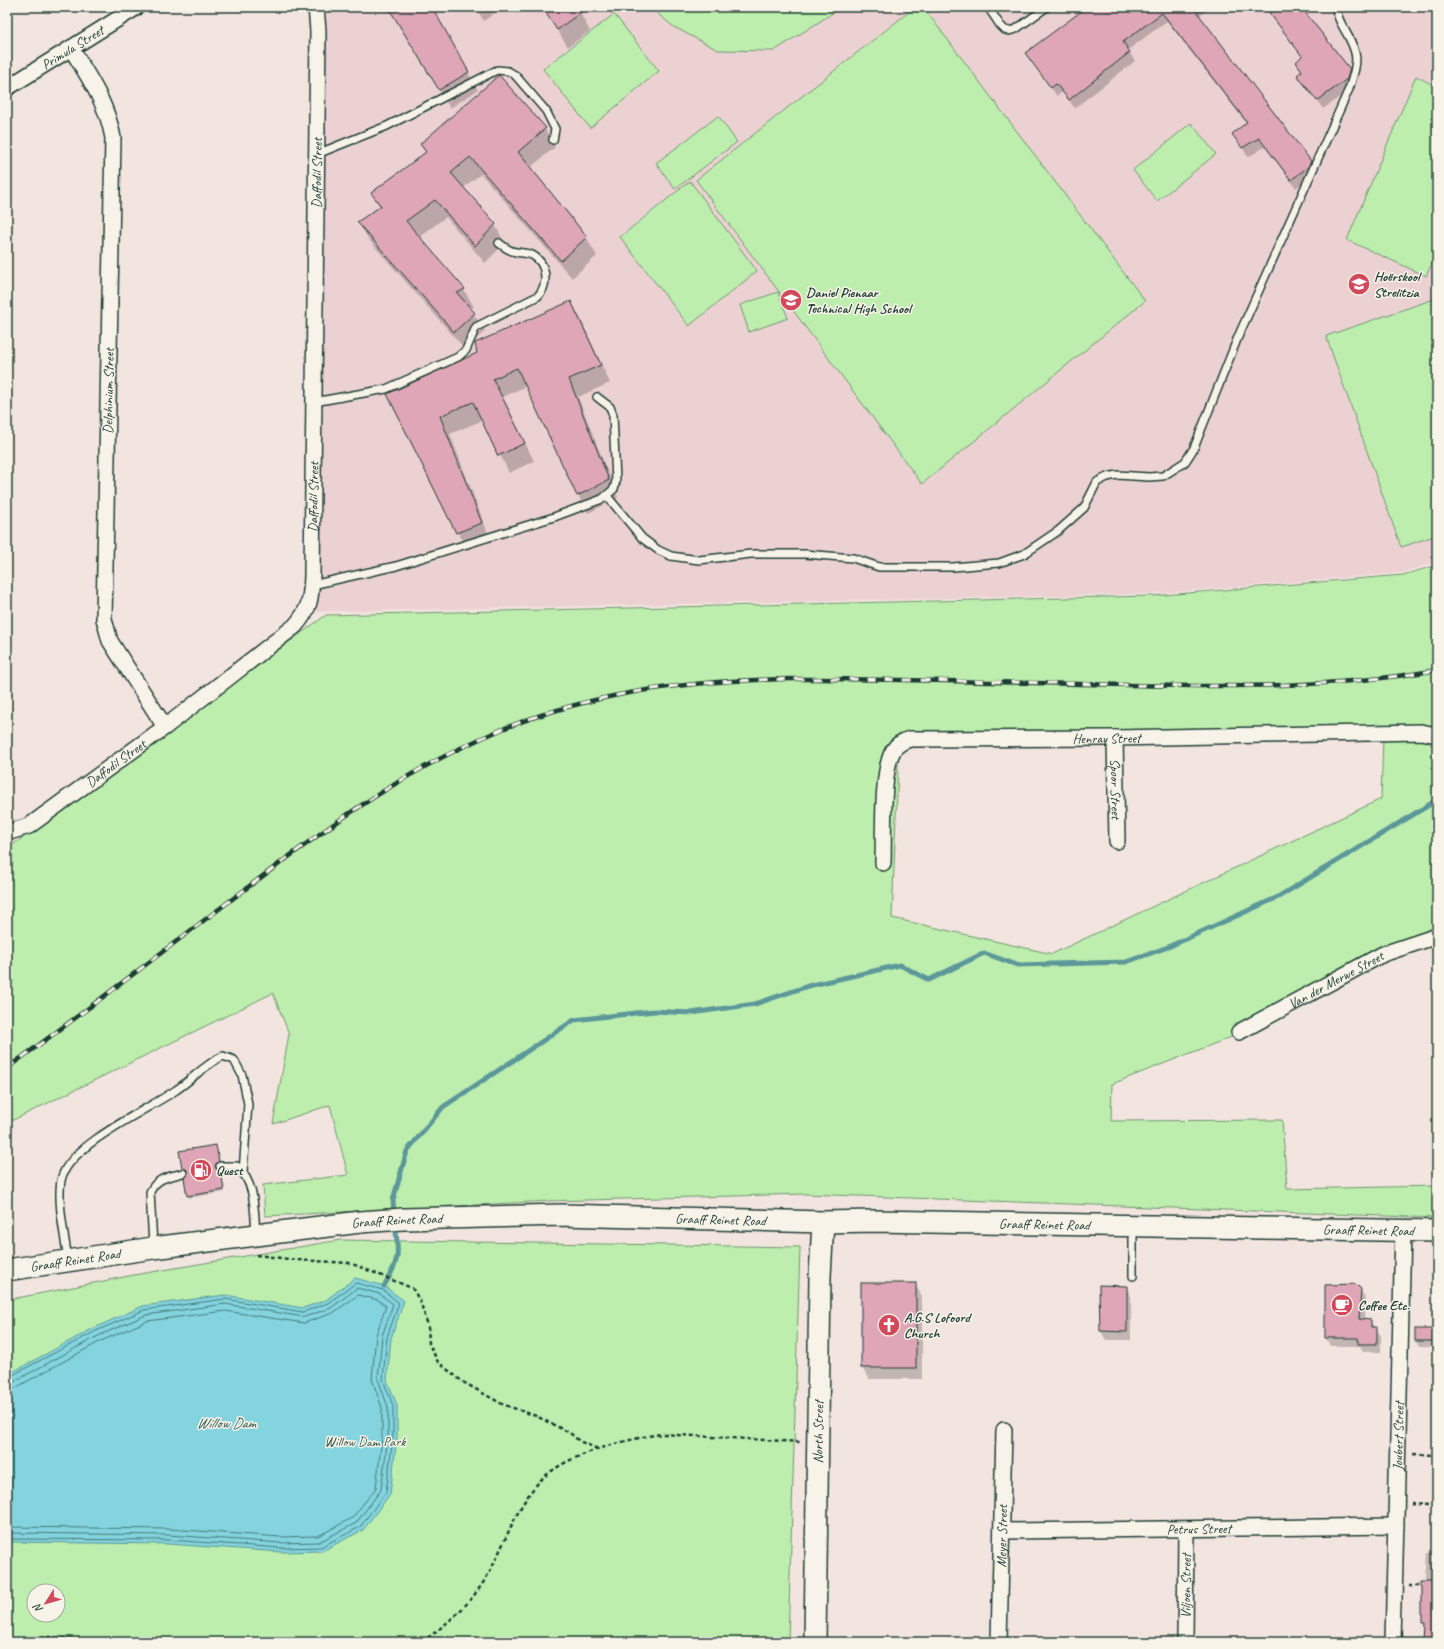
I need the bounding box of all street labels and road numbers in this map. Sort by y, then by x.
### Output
street label: Primula Street [38,21,109,73]
street label: Daffodil Street [308,136,326,208]
street label: Delphinium Street [99,347,118,434]
street label: Daffodil Street [304,460,322,532]
street label: Henray Street [1072,729,1143,747]
street label: Daffodil Street [83,735,151,791]
street label: Spoor Street [1106,758,1125,821]
street label: Van der Merwe Street [1285,947,1388,1013]
street label: Graaff Reinet Road [350,1210,445,1232]
street label: Graaff Reinet Road [675,1210,769,1230]
street label: Graaff Reinet Road [999,1215,1093,1234]
street label: Graaff Reinet Road [1323,1221,1417,1240]
street label: Graaff Reinet Road [29,1245,124,1275]
street label: North Street [809,1398,827,1464]
street label: Joubert Street [1389,1399,1408,1472]
street label: Meyer Street [993,1503,1011,1568]
street label: Petrus Street [1167,1520,1234,1538]
street label: Viljoen Street [1177,1551,1195,1618]

